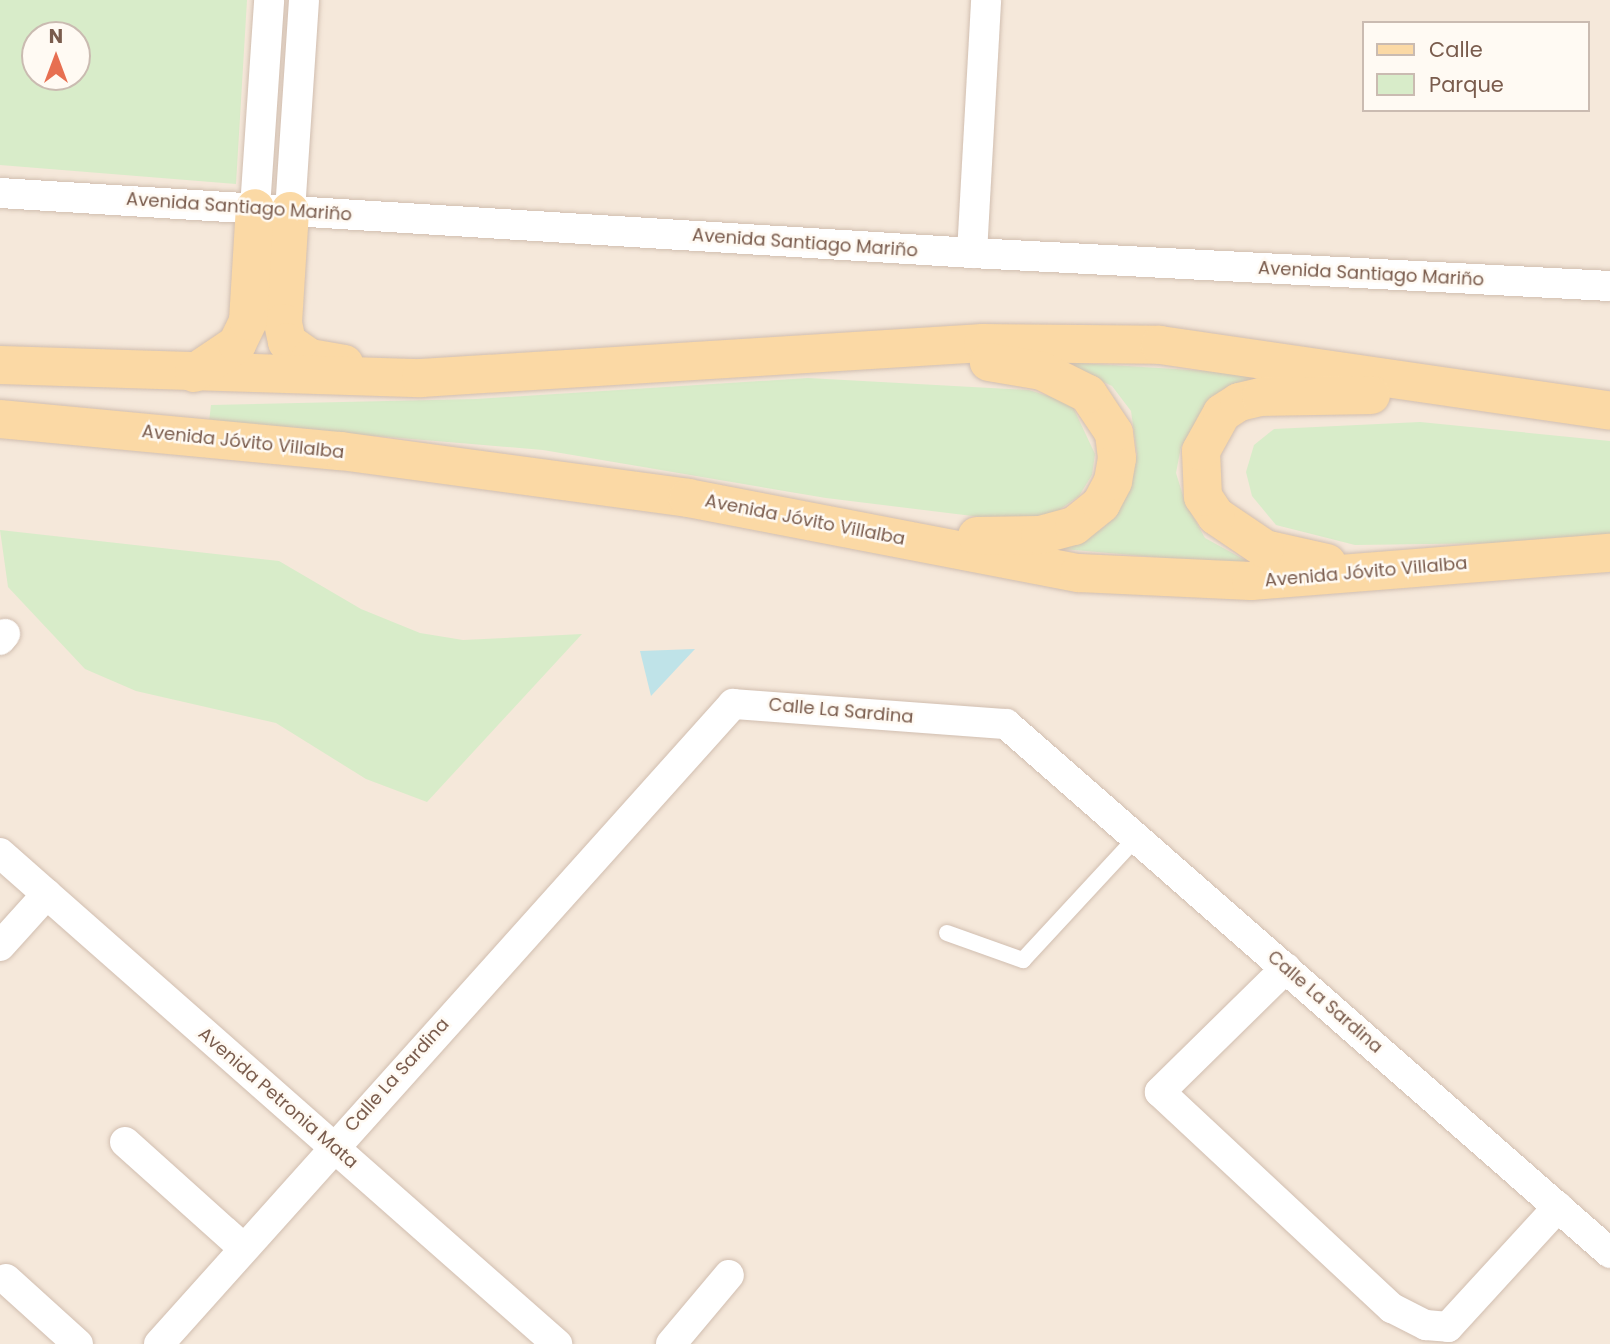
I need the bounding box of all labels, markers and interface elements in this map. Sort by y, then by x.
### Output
north arrow [21,21,91,91]
legend [1362,21,1589,112]
text: N [49,23,63,50]
text: Calle [1429,35,1483,64]
text: Parque [1429,70,1504,99]
street label: Avenida Santiago Mariño [125,188,353,226]
street label: Avenida Santiago Mariño [691,224,919,262]
street label: Avenida Santiago Mariño [1257,257,1485,291]
street label: Avenida Jóvito Villalba [141,421,345,463]
street label: Avenida Jóvito Villalba [703,490,907,550]
street label: Avenida Jóvito Villalba [1264,552,1468,592]
street label: Calle La Sardina [768,694,914,728]
street label: Calle La Sardina [1263,946,1387,1058]
street label: Calle La Sardina [340,1014,454,1136]
street label: Avenida Petronia Mata [194,1023,362,1173]

